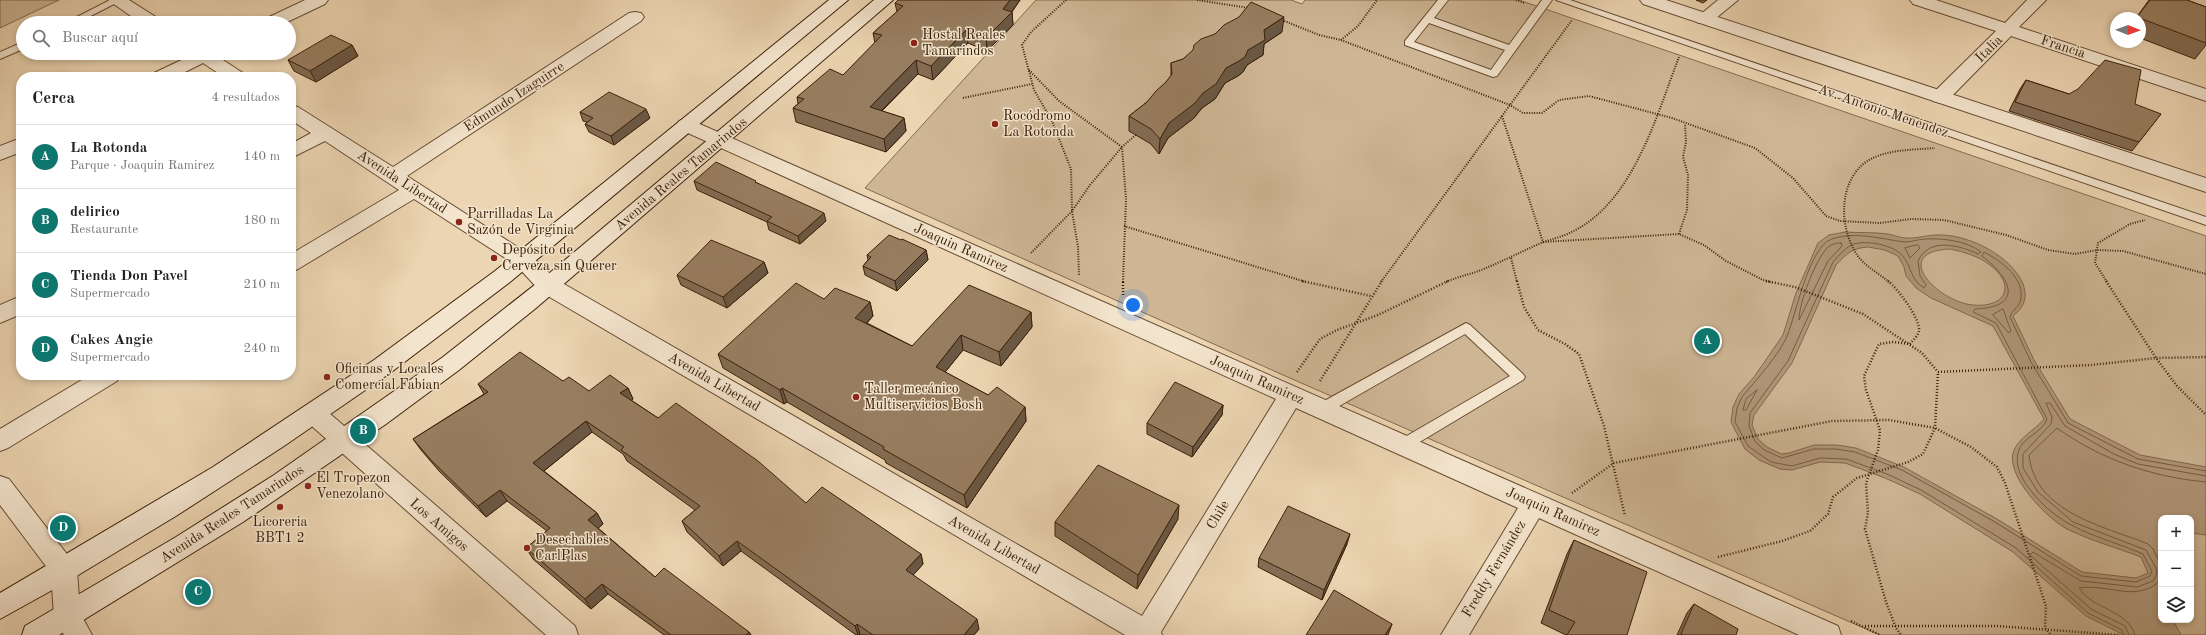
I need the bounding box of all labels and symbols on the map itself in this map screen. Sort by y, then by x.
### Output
north arrow [2110,12,2146,48]
place label: Hostal Reales Tamarindos [922,28,1005,58]
street label: Italia [1973,33,2005,65]
street label: Francia [2039,33,2087,61]
marker: Hostal Reales Tamarindos [909,38,919,48]
street label: Edmundo Izaguirre [461,59,567,135]
street label: Av. Antonio Menéndez [1816,82,1950,140]
place label: Rocódromo La Rotonda [1003,109,1074,139]
street label: Avenida Reales Tamarindos [612,115,750,233]
marker: Rocódromo La Rotonda [990,119,1000,129]
street label: Avenida Libertad [355,148,449,216]
place label: Parrilladas La Sazón de Virginia [467,207,574,237]
marker: Parrilladas La Sazón de Virginia [454,217,464,227]
street label: Joaquin Ramirez [912,221,1010,275]
place label: Depósito de Cerveza sin Querer [502,243,617,273]
marker: Depósito de Cerveza sin Querer [489,253,499,263]
your location [1123,295,1143,315]
pin: A [1694,326,1720,356]
street label: Avenida Libertad [665,350,763,414]
street label: Joaquin Ramirez [1208,353,1306,407]
place label: Oficinas y Locales Comercial Fabian [335,362,444,392]
marker: Oficinas y Locales Comercial Fabian [322,372,332,382]
place label: Taller mecánico Multiservicios Bosh [864,382,983,412]
marker: Taller mecánico Multiservicios Bosh [851,392,861,402]
pin: B [350,416,376,446]
street label: Avenida Reales Tamarindos [158,462,306,566]
place label: El Tropezon Venezolano [316,471,391,501]
marker: El Tropezon Venezolano [303,481,313,491]
street label: Joaquin Ramirez [1504,485,1602,539]
street label: Los Amigos [407,496,471,554]
street label: Chile [1204,498,1232,532]
marker: Licoreria BBT1 2 [275,502,285,512]
pin: D [50,513,76,543]
street label: Avenida Libertad [945,513,1043,577]
place label: Licoreria BBT1 2 [253,515,307,545]
street label: Freddy Fernández [1460,518,1528,620]
place label: Desechables CarlPlas [535,533,609,563]
marker: Desechables CarlPlas [522,543,532,553]
pin: C [185,577,211,607]

